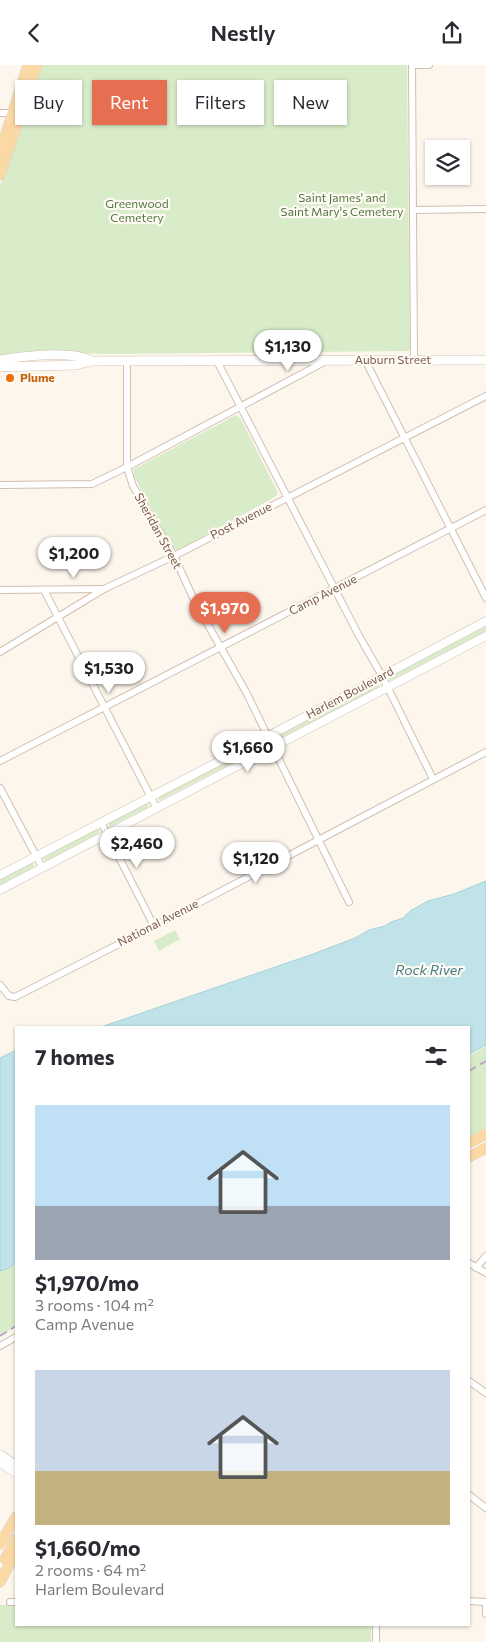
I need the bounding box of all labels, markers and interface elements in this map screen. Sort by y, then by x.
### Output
icon: back [20,19,48,47]
text: Nestly [210,19,276,46]
icon: share [438,19,466,47]
chip: Buy [15,80,82,125]
chip: Rent [92,80,167,125]
chip: Filters [177,80,264,125]
chip: New [274,80,347,125]
map controls [425,140,470,185]
button: layers [425,140,470,185]
park label: Saint James' and Saint Mary's Cemetery [281,190,403,218]
park label: Greenwood Cemetery [105,196,169,224]
pin: $1,130 [247,329,329,372]
text: $1,130 [265,336,311,355]
street label: Auburn Street [355,352,431,366]
place label: Plume [20,370,55,384]
marker: Plume [4,372,16,384]
street label: Sheridan Street [132,490,185,571]
street label: Post Avenue [208,499,274,542]
pin: $1,200 [33,537,115,579]
text: $1,200 [49,543,99,562]
street label: Camp Avenue [286,571,359,617]
pin: $1,970 [184,591,266,634]
text: $1,970 [200,598,250,617]
pin: $1,530 [68,651,150,694]
text: $1,530 [84,658,134,677]
street label: Harlem Boulevard [303,663,396,721]
pin: $1,660 [207,731,289,773]
text: $1,660 [223,737,273,756]
pin: $2,460 [96,827,178,869]
text: $2,460 [111,833,163,852]
pin: $1,120 [215,841,297,884]
text: $1,120 [233,848,279,867]
street label: National Avenue [115,896,200,949]
water label: Rock River [395,961,463,978]
icon: filters [422,1042,450,1070]
text: 7 homes [35,1044,114,1069]
icon: home [198,1137,288,1227]
text: $1,970/mo [35,1270,139,1295]
text: 3 rooms · 104 m² [35,1295,154,1314]
text: Camp Avenue [35,1314,134,1333]
icon: home [198,1402,288,1492]
text: $1,660/mo [35,1535,141,1560]
text: 2 rooms · 64 m² [35,1560,146,1579]
text: Harlem Boulevard [35,1579,164,1598]

